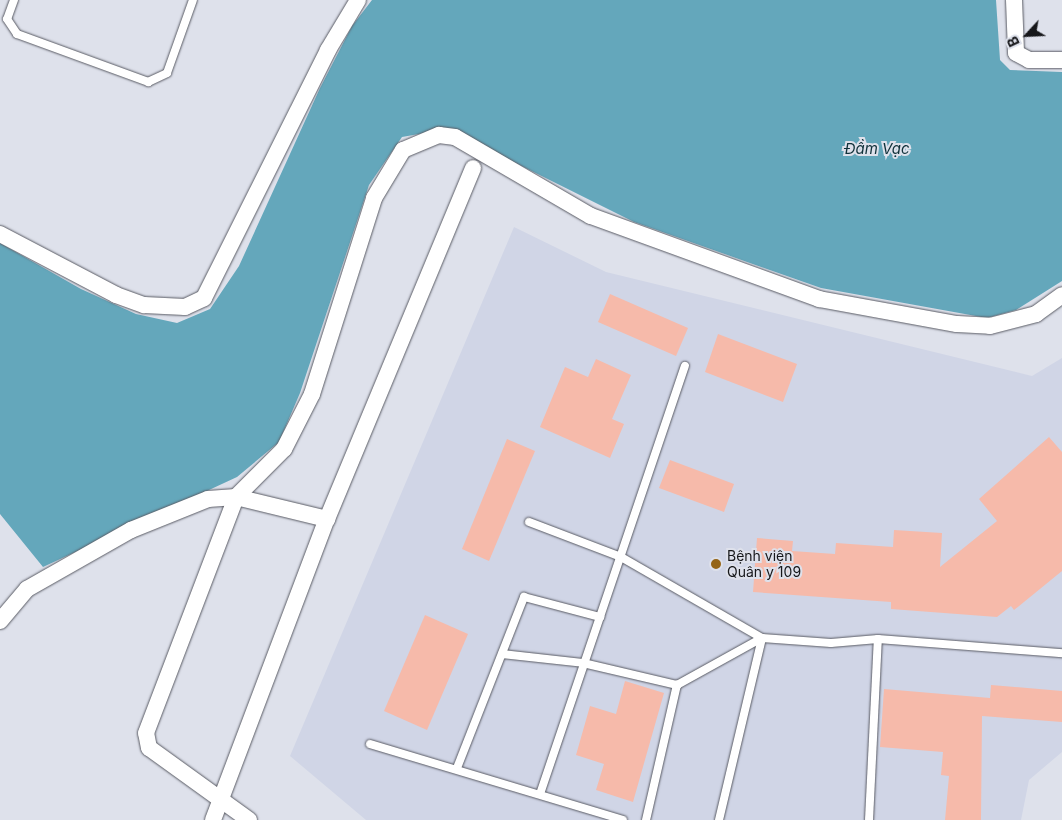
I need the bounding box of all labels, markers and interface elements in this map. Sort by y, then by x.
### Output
north arrow [1002,10,1052,60]
text: B [1003,34,1023,49]
water label: Đầm Vạc [845,140,909,158]
place label: Bệnh viện Quân y 109 [727,548,801,580]
marker: Bệnh viện Quân y 109 [709,557,723,571]

